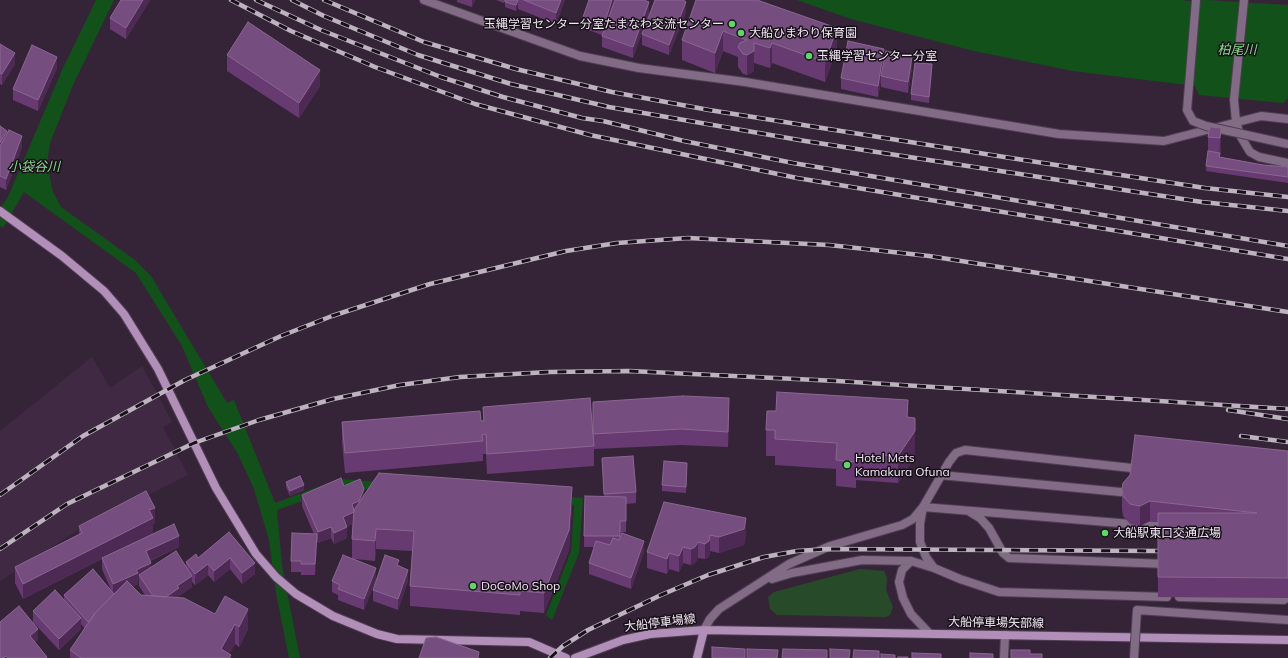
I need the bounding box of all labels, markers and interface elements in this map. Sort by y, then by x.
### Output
place label: 玉縄学習センター分室たまなわ交流センター [484,17,724,31]
marker: 玉縄学習センター分室たまなわ交流センター [727,19,737,29]
place label: 大船ひまわり保育園 [749,26,857,40]
marker: 大船ひまわり保育園 [736,28,746,38]
water label: 柏尾川 [1218,42,1256,58]
place label: 玉縄学習センター分室 [817,49,937,63]
marker: 玉縄学習センター分室 [804,51,814,61]
water label: 小袋谷川 [8,159,60,175]
place label: Hotel Mets Kamakura Ofuna [855,451,950,479]
marker: Hotel Mets Kamakura Ofuna [842,460,852,470]
place label: 大船駅東口交通広場 [1113,526,1221,540]
marker: 大船駅東口交通広場 [1100,528,1110,538]
place label: DoCoMo Shop [481,579,560,593]
marker: DoCoMo Shop [468,581,478,591]
street label: 大船停車場線 [623,611,697,635]
street label: 大船停車場矢部線 [948,615,1044,631]

